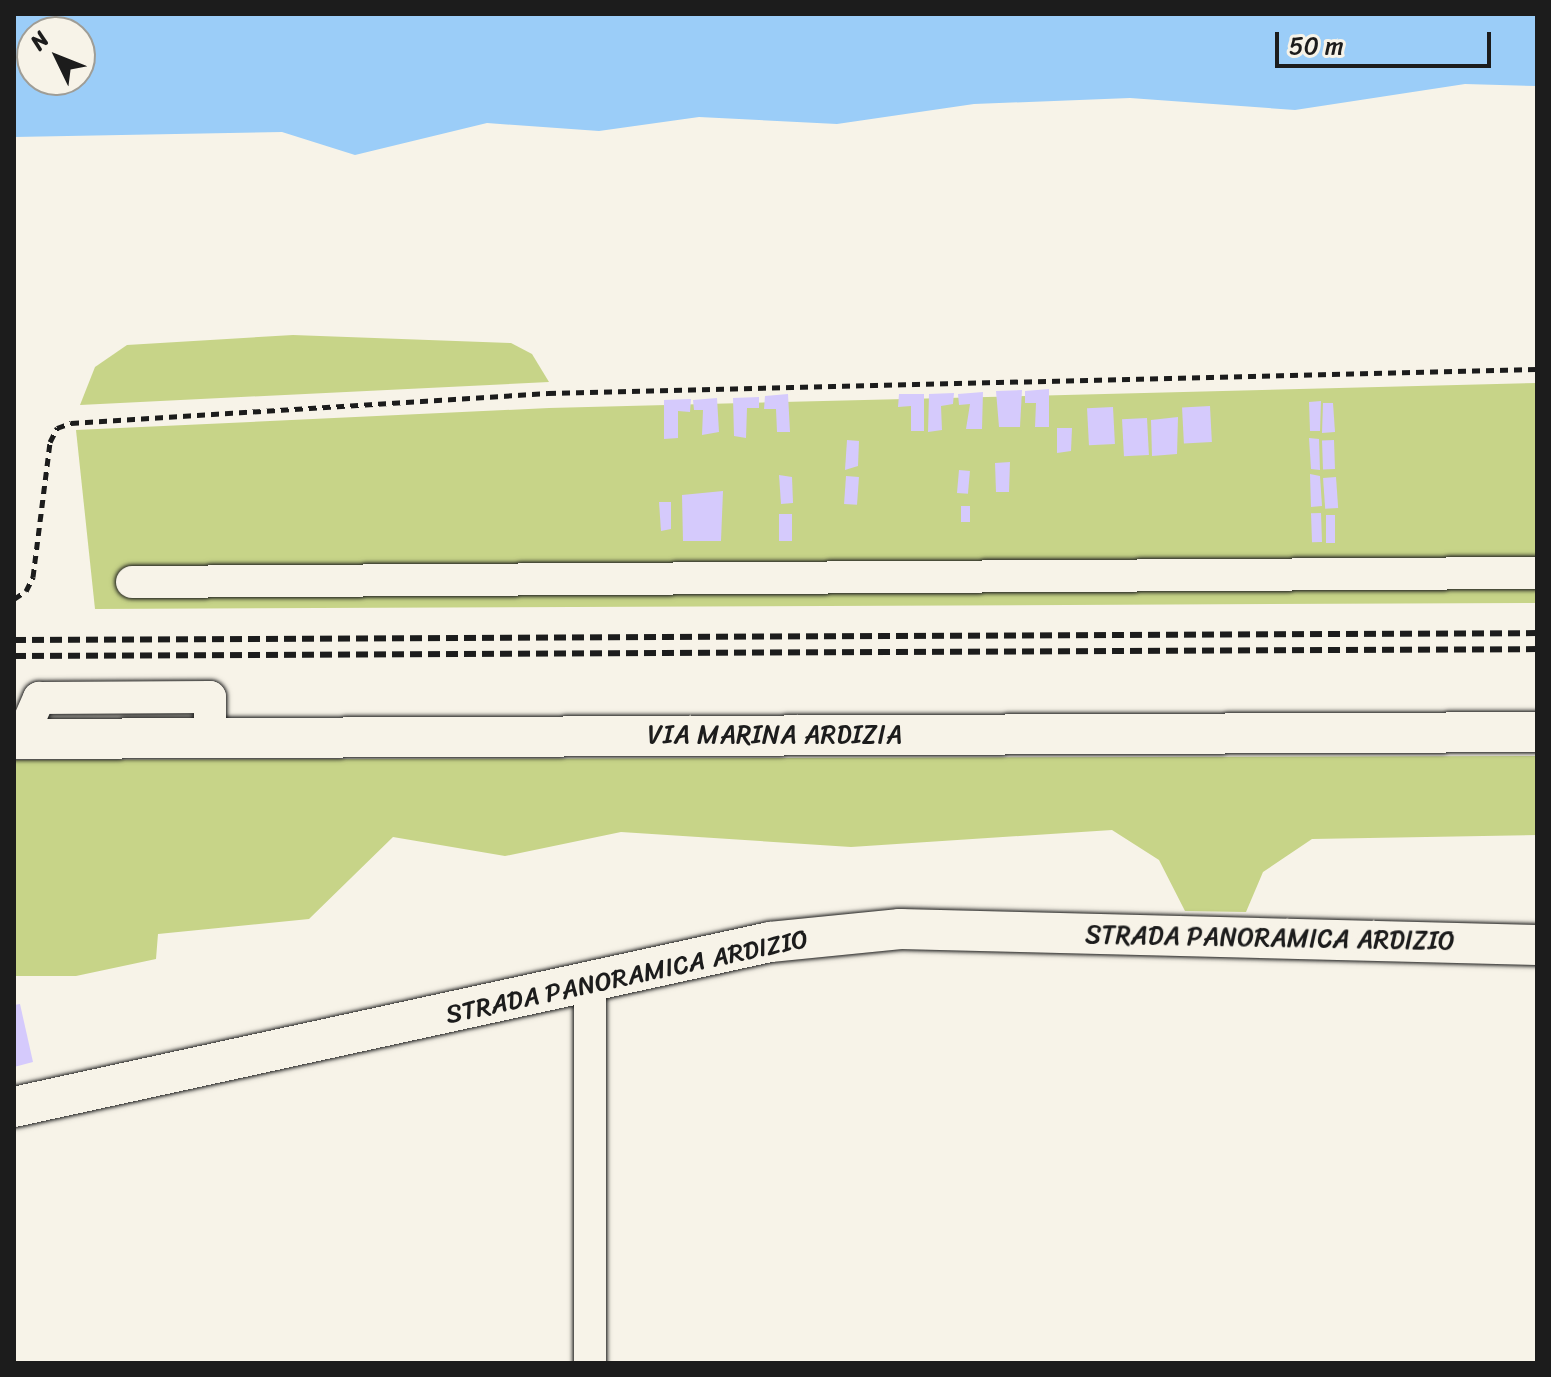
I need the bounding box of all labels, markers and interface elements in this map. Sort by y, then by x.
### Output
north arrow [16,16,96,96]
scale bar [1279,16,1495,66]
text: N [20,22,59,60]
text: 50 m [1289,25,1344,67]
street label: VIA MARINA ARDIZIA [650,719,900,751]
street label: STRADA PANORAMICA ARDIZIO [1086,919,1454,957]
street label: STRADA PANORAMICA ARDIZIO [444,924,810,1030]

